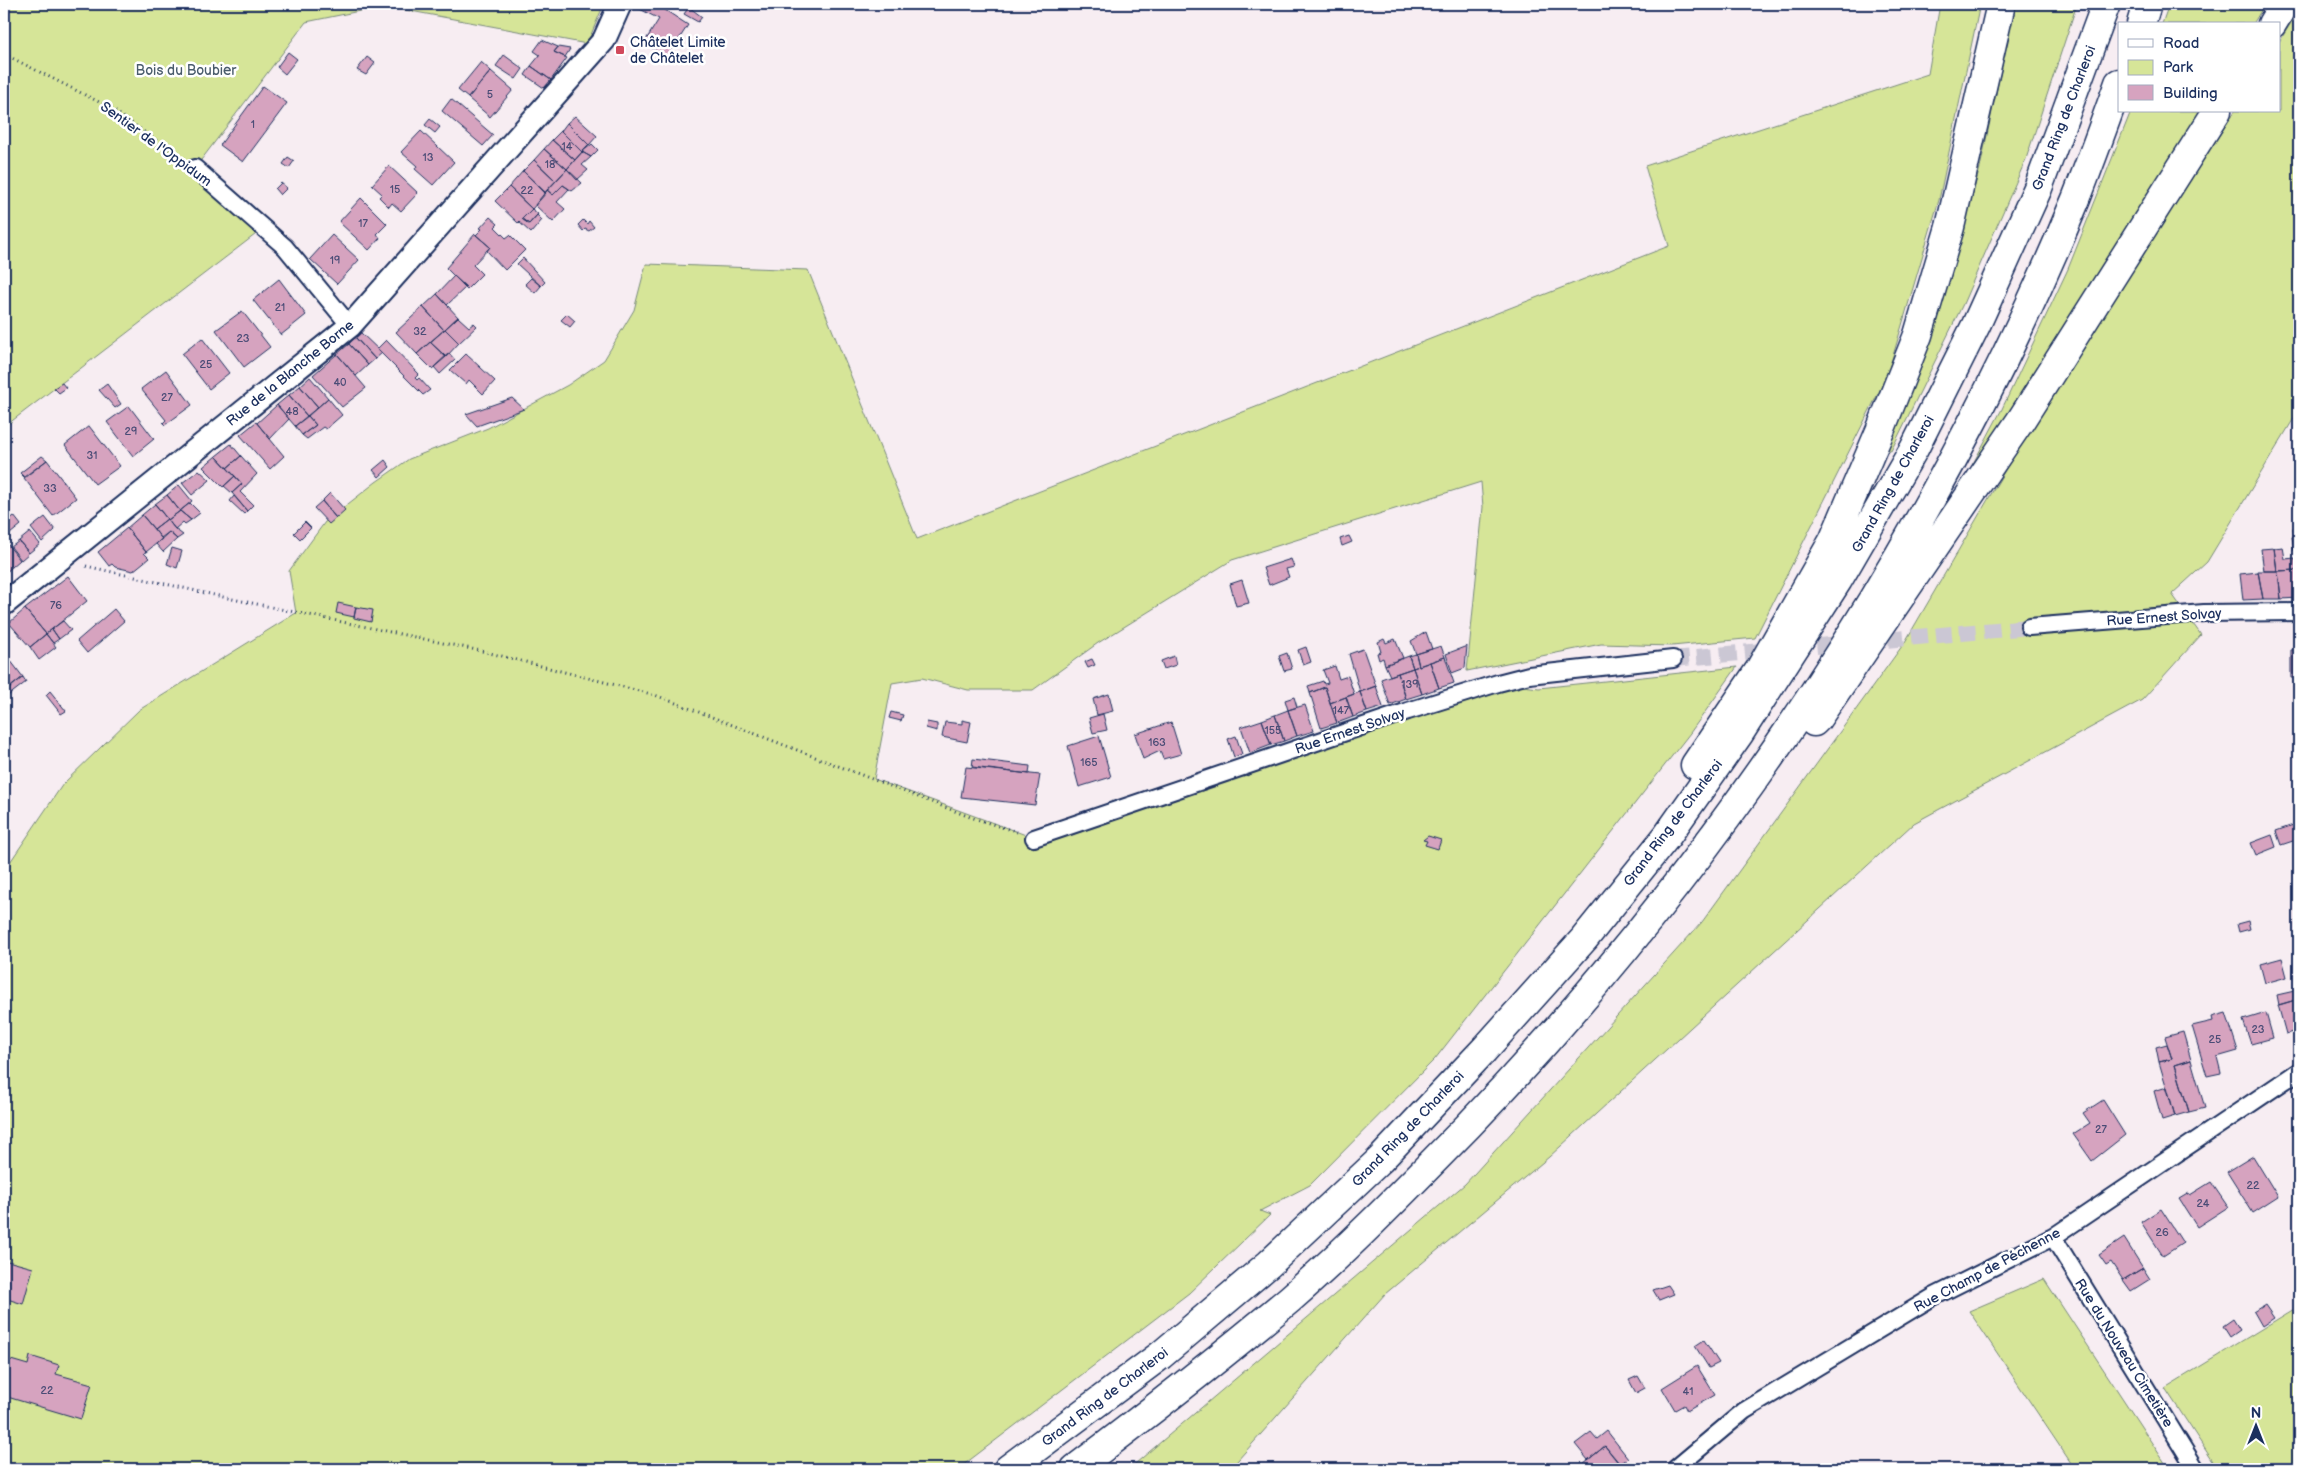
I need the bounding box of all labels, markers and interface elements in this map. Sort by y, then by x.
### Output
legend [2118,22,2280,112]
place label: Châtelet Limite de Châtelet [630,34,726,67]
text: Road [2163,34,2199,53]
street label: Grand Ring de Charleroi [2028,43,2100,193]
marker: Châtelet Limite de Châtelet [614,44,626,56]
text: Park [2163,58,2194,77]
park label: Bois du Boubier [136,62,237,79]
text: Building [2163,84,2218,103]
house number: 5 [487,88,493,101]
street label: Sentier de l'Oppidum [97,98,215,190]
house number: 1 [251,118,255,131]
house number: 14 [562,140,573,153]
house number: 13 [422,151,434,164]
house number: 18 [545,158,555,171]
house number: 15 [390,183,400,196]
house number: 22 [521,184,534,197]
house number: 17 [358,217,368,230]
house number: 19 [330,254,340,267]
house number: 21 [275,301,285,314]
street label: Rue de la Blanche Borne [223,316,357,430]
house number: 32 [413,325,427,338]
house number: 23 [236,332,250,345]
house number: 25 [200,358,212,371]
house number: 40 [333,376,347,389]
house number: 27 [161,391,174,404]
house number: 48 [285,405,299,418]
street label: Grand Ring de Charleroi [1848,413,1938,555]
house number: 29 [125,425,137,438]
house number: 31 [86,449,98,462]
house number: 33 [43,482,57,495]
house number: 76 [50,599,62,612]
street label: Rue Ernest Solvay [2106,604,2223,630]
house number: 139 [1401,678,1419,691]
street label: Rue Ernest Solvay [1293,704,1408,758]
house number: 147 [1333,704,1350,717]
house number: 155 [1265,724,1281,737]
house number: 163 [1148,736,1166,749]
house number: 165 [1080,756,1098,769]
street label: Grand Ring de Charleroi [1620,756,1726,890]
house number: 23 [2251,1023,2265,1036]
house number: 25 [2209,1033,2221,1046]
street label: Grand Ring de Charleroi [1348,1068,1468,1190]
house number: 27 [2095,1123,2108,1136]
house number: 22 [2247,1179,2260,1192]
house number: 24 [2196,1197,2210,1210]
street label: Rue Champ de Péchenne [1911,1224,2063,1316]
house number: 26 [2155,1226,2169,1239]
street label: Rue du Nouveau Cimetière [2071,1276,2177,1430]
street label: Grand Ring de Charleroi [1038,1344,1172,1450]
house number: 22 [41,1384,54,1397]
house number: 41 [1683,1385,1693,1398]
north arrow [2230,1400,2280,1450]
text: N [2251,1405,2261,1422]

